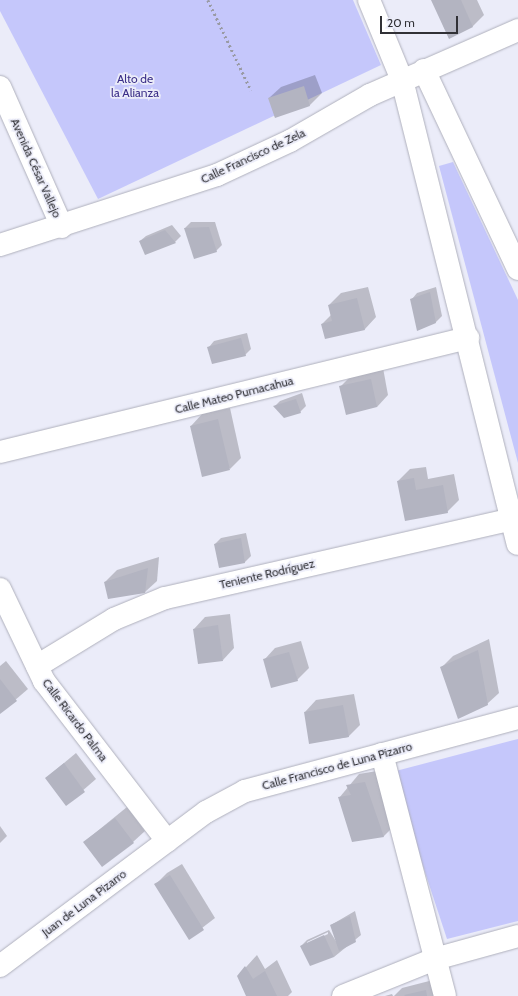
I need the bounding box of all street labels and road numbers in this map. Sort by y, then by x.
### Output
street label: Avenida César Vallejo [8,116,64,220]
street label: Calle Francisco de Zela [198,125,308,187]
street label: Calle Mateo Pumacahua [173,373,295,417]
street label: Teniente Rodríguez [218,556,316,592]
street label: Calle Ricardo Palma [39,676,111,764]
street label: Calle Francisco de Luna Pizarro [260,739,414,793]
street label: Juan de Luna Pizarro [39,867,129,939]

